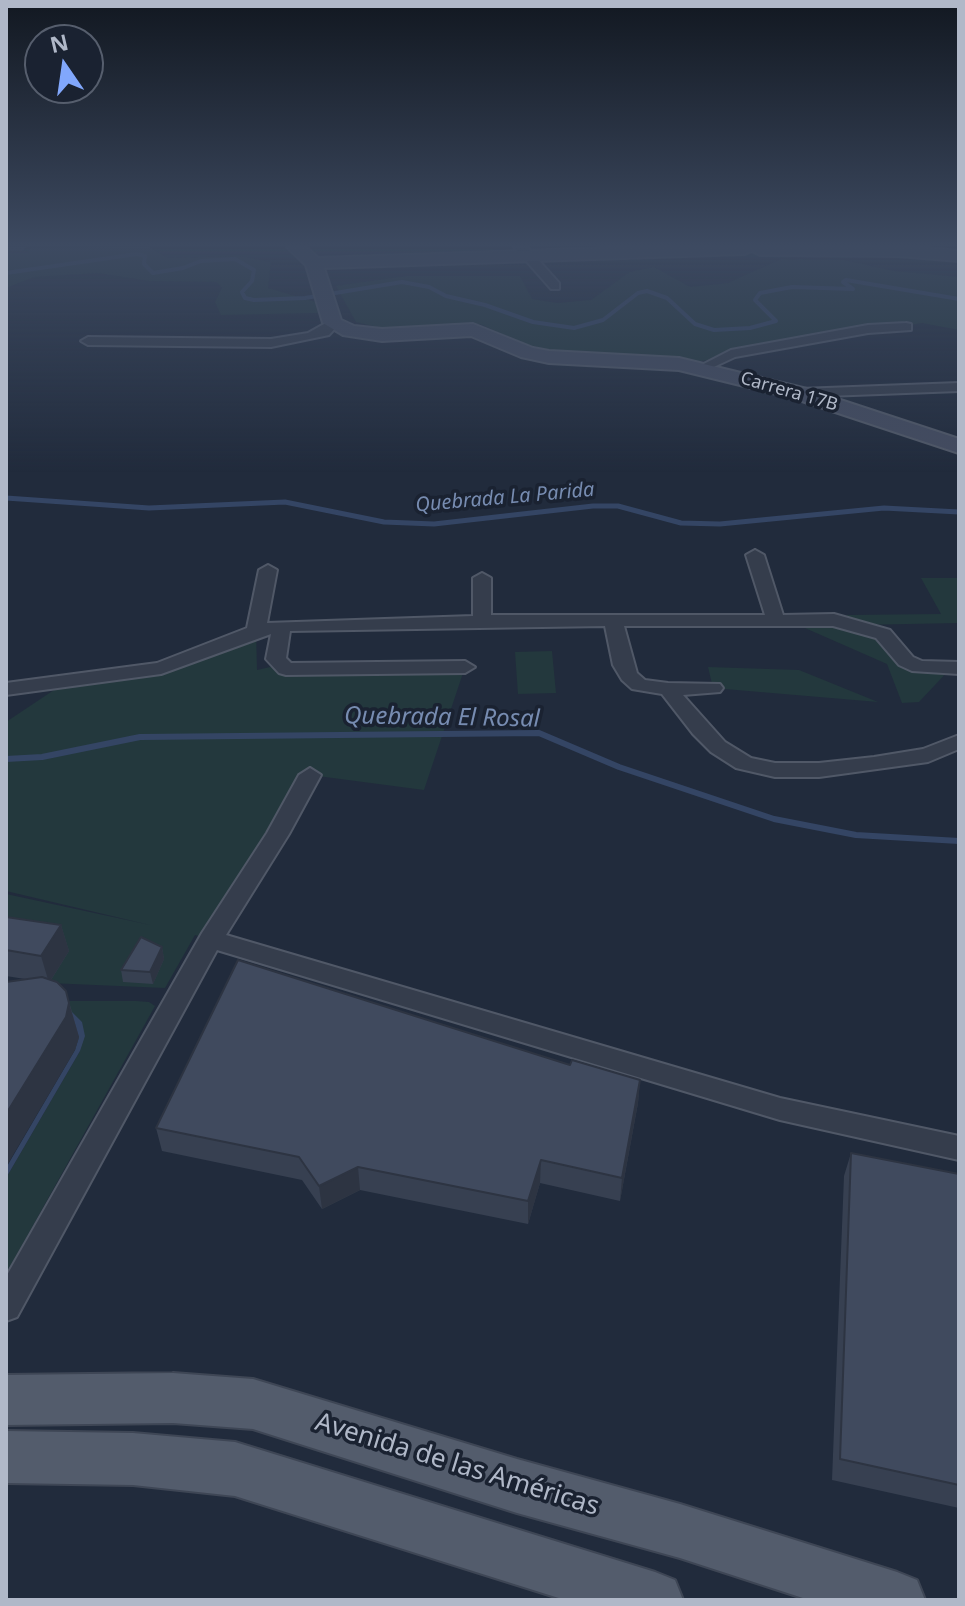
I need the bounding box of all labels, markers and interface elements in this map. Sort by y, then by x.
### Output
north arrow [24,24,104,104]
text: N [47,26,71,59]
street label: Carrera 17B [738,368,840,416]
water label: Quebrada La Parida [415,478,595,518]
water label: Quebrada El Rosal [344,702,540,734]
street label: Avenida de las Américas [311,1407,603,1523]

